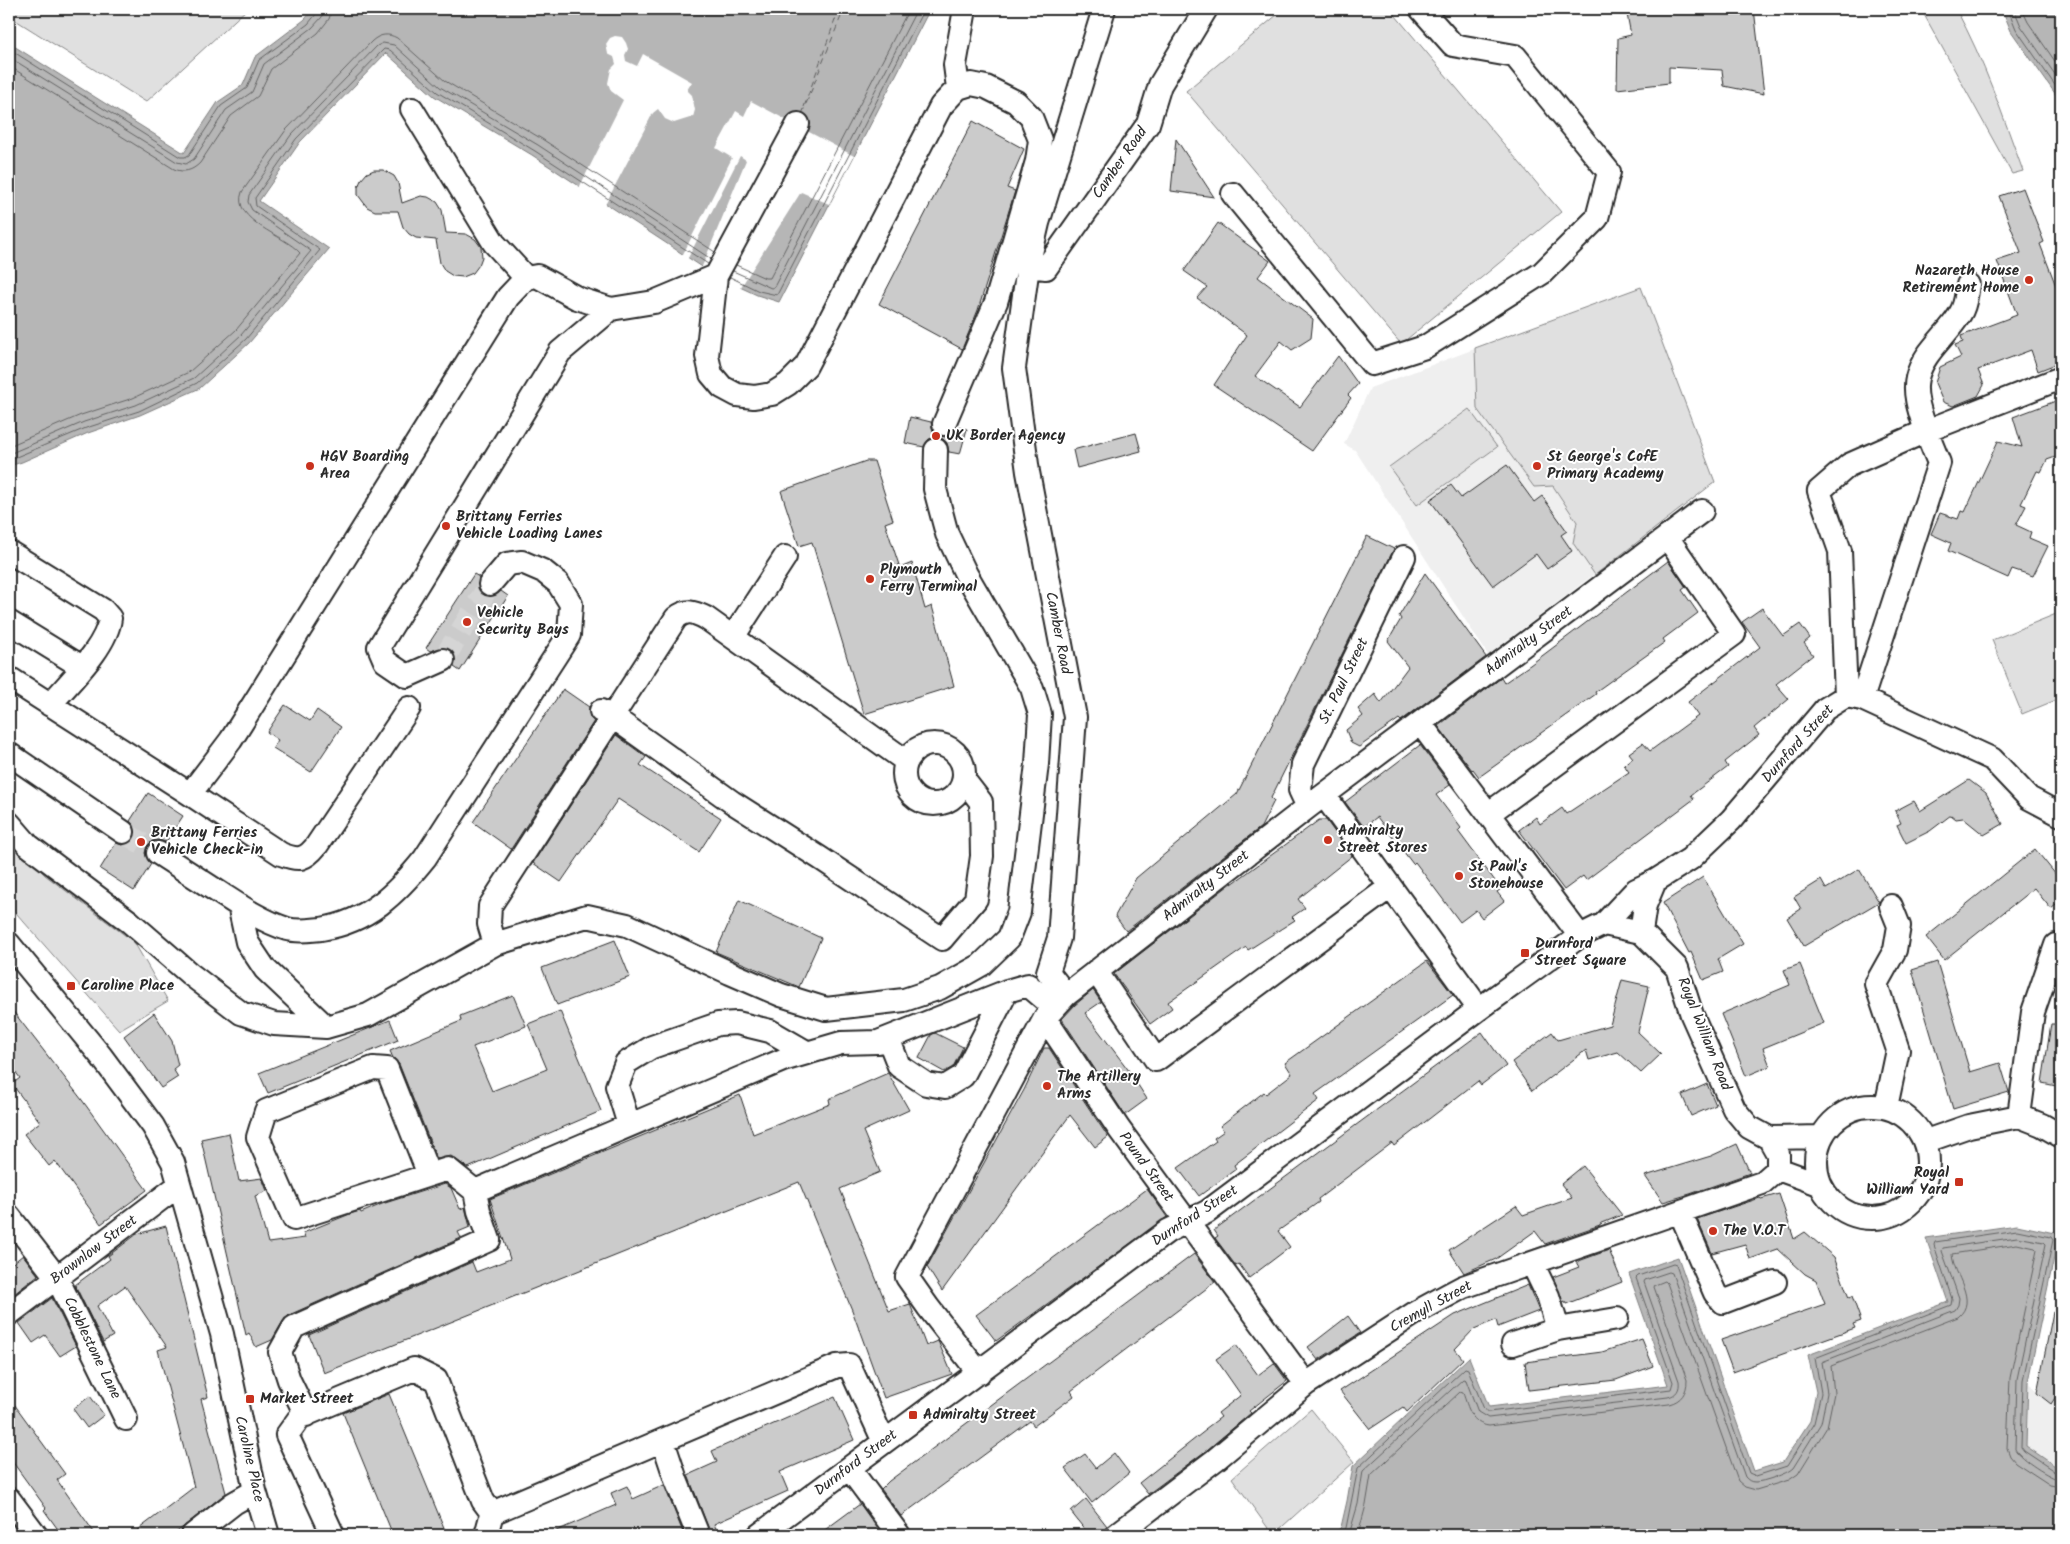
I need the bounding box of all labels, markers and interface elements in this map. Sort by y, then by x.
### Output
street label: Camber Road [1086,121,1154,204]
place label: Nazareth House Retirement Home [1903,259,2020,300]
marker: Nazareth House Retirement Home [2023,274,2035,286]
place label: UK Border Agency [946,424,1066,448]
marker: UK Border Agency [930,430,942,442]
place label: HGV Boarding Area [320,445,409,486]
place label: St George's CofE Primary Academy [1547,445,1664,486]
marker: HGV Boarding Area [304,460,316,472]
marker: St George's CofE Primary Academy [1531,460,1543,472]
place label: Brittany Ferries Vehicle Loading Lanes [456,505,603,546]
marker: Brittany Ferries Vehicle Loading Lanes [440,520,452,532]
place label: Plymouth Ferry Terminal [880,558,977,599]
marker: Plymouth Ferry Terminal [864,573,876,585]
street label: Camber Road [1038,590,1078,677]
street label: Admiralty Street [1480,600,1578,682]
place label: Vehicle Security Bays [477,601,569,642]
marker: Vehicle Security Bays [461,616,473,628]
street label: St. Paul Street [1313,634,1375,728]
street label: Durnford Street [1756,699,1840,789]
place label: Admiralty Street Stores [1338,819,1427,860]
place label: Brittany Ferries Vehicle Check-in [151,821,263,862]
marker: Admiralty Street Stores [1322,834,1334,846]
marker: Brittany Ferries Vehicle Check-in [135,836,147,848]
street label: Admiralty Street [1157,844,1255,928]
place label: St Paul's Stonehouse [1469,855,1544,896]
marker: St Paul's Stonehouse [1453,870,1465,882]
place label: Durnford Street Square [1535,932,1627,973]
marker: Durnford Street Square [1519,947,1531,959]
place label: Caroline Place [81,974,175,998]
street label: Royal William Road [1670,974,1738,1095]
marker: Caroline Place [65,980,77,992]
place label: The Artillery Arms [1057,1065,1141,1106]
marker: The Artillery Arms [1041,1080,1053,1092]
street label: Pound Street [1112,1127,1180,1207]
place label: Royal William Yard [1866,1161,1950,1202]
marker: Royal William Yard [1953,1176,1965,1188]
street label: Durnford Street [1147,1179,1243,1253]
street label: Brownlow Street [45,1209,143,1291]
place label: The V.O.T [1723,1219,1787,1243]
marker: The V.O.T [1707,1225,1719,1237]
street label: Cremyll Street [1385,1274,1477,1340]
street label: Cobblestone Lane [57,1293,127,1404]
place label: Market Street [260,1387,354,1411]
marker: Market Street [244,1393,256,1405]
place label: Admiralty Street [923,1403,1036,1427]
marker: Admiralty Street [907,1409,919,1421]
street label: Caroline Place [227,1413,271,1505]
street label: Durnford Street [809,1424,903,1502]

